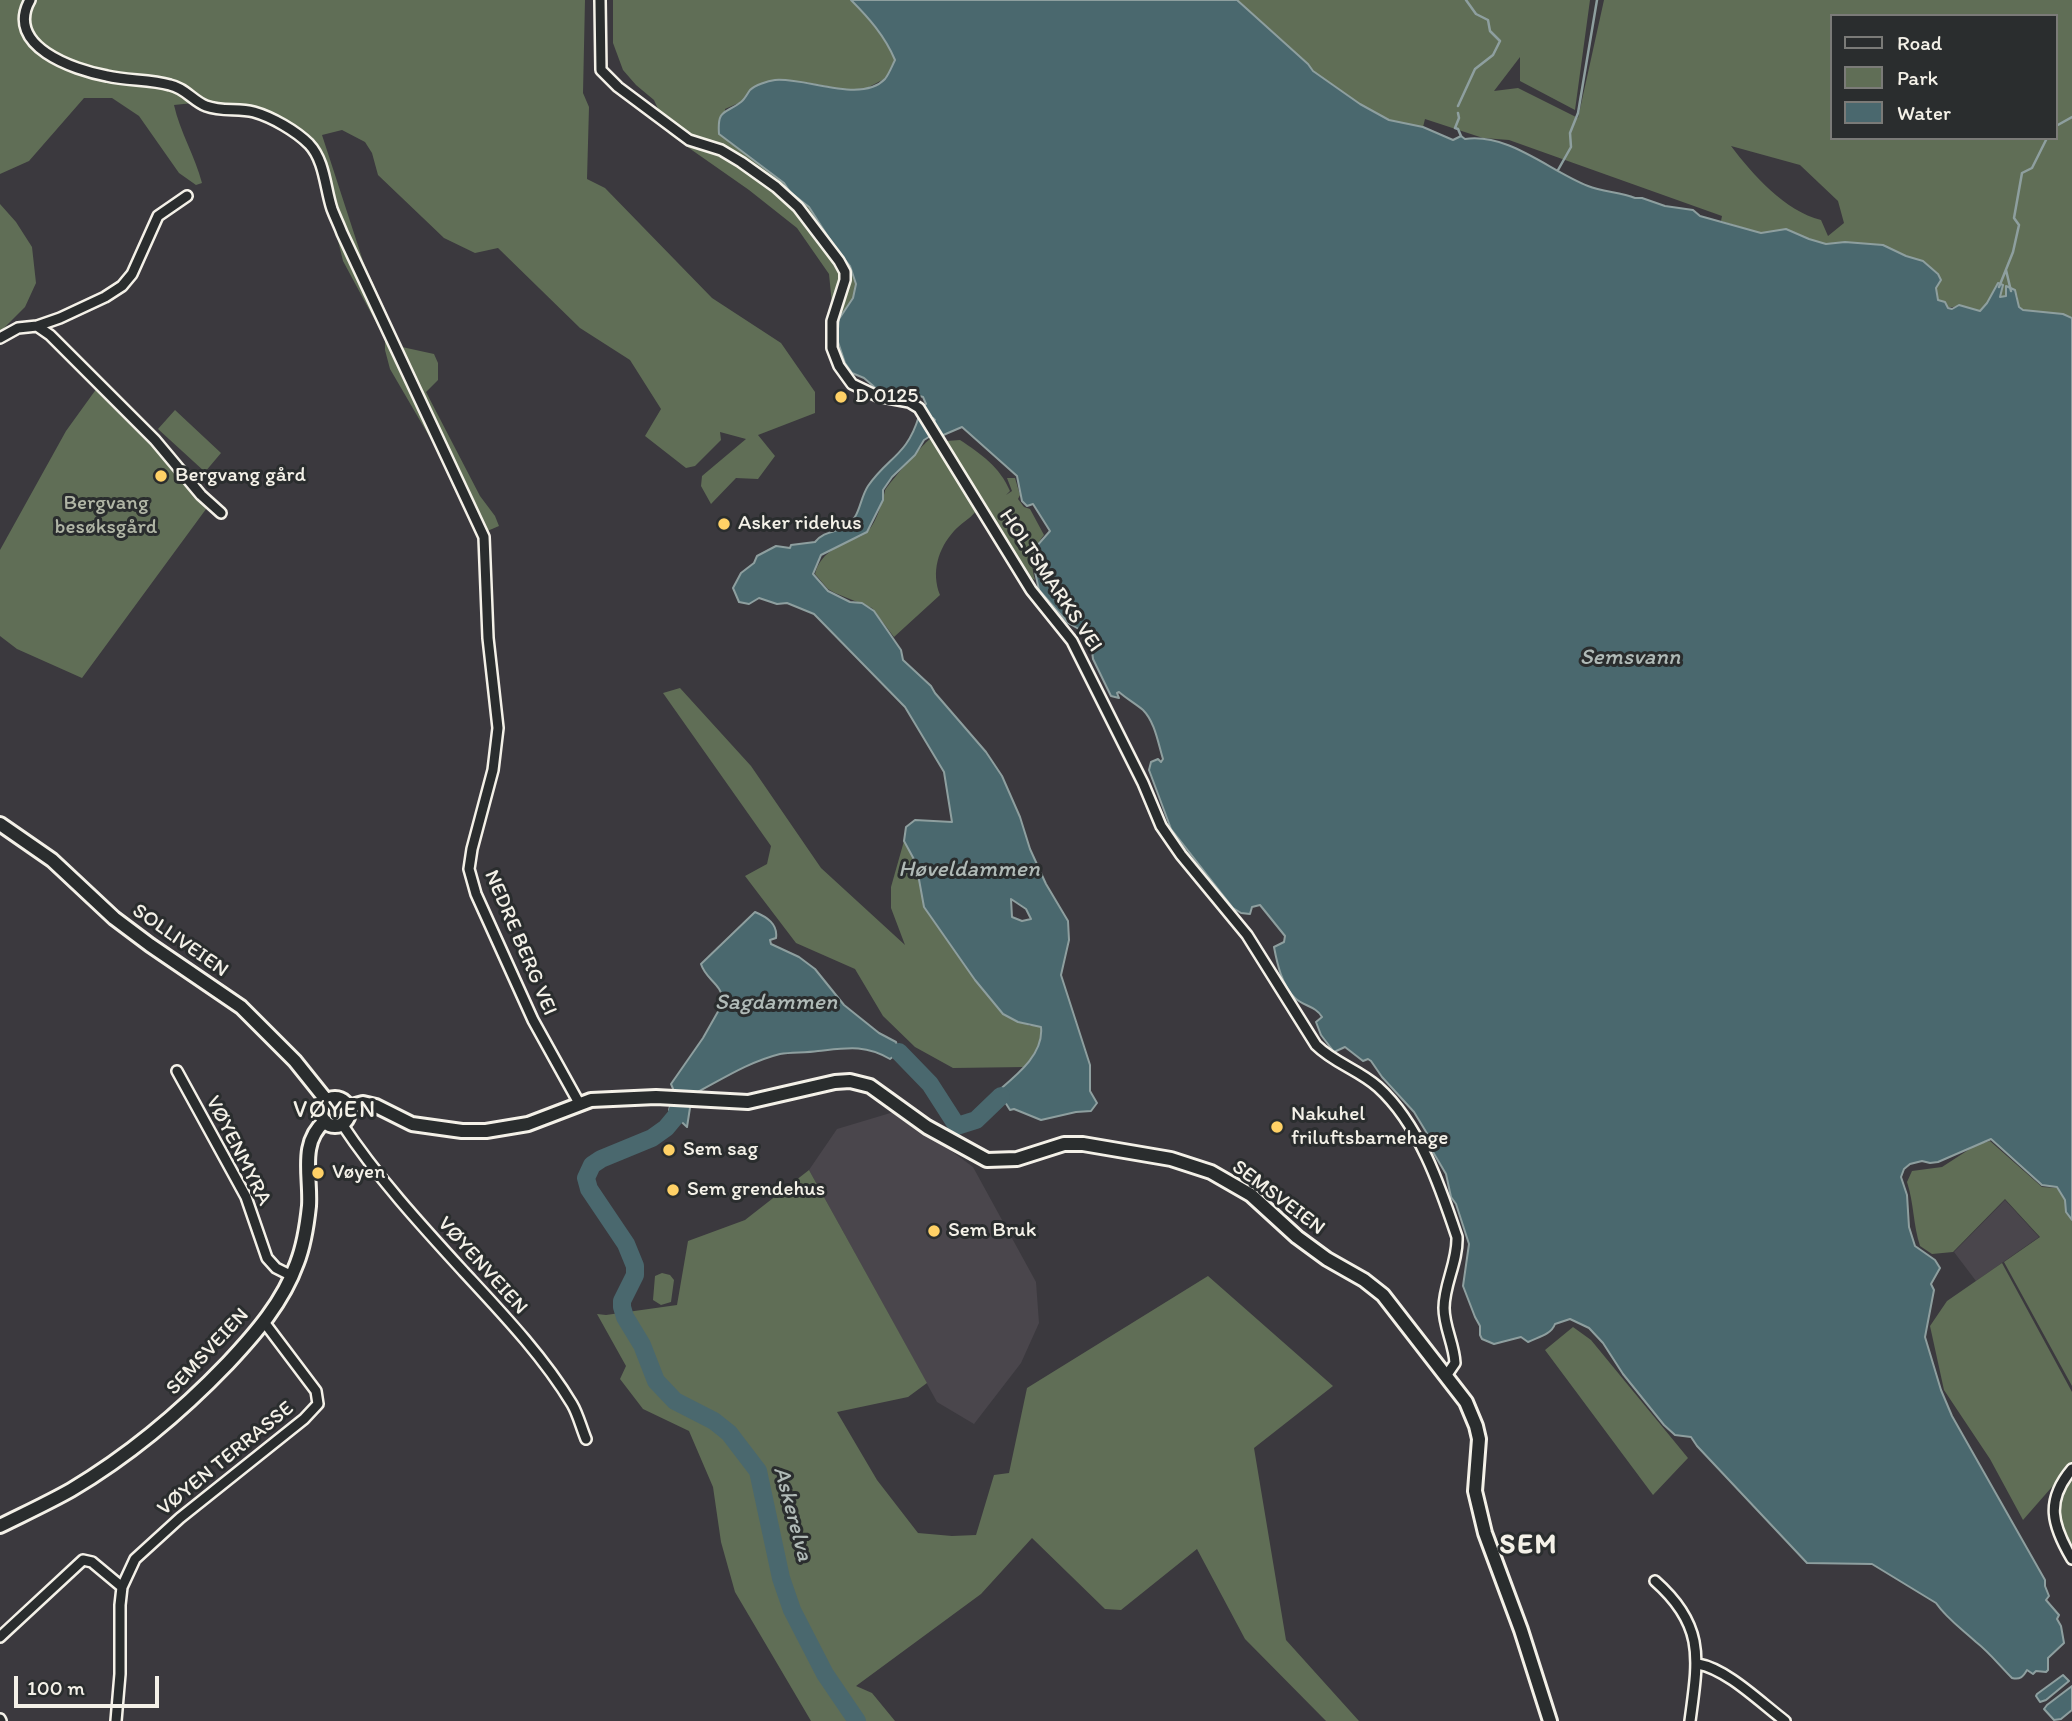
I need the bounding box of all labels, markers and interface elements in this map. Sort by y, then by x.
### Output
legend [1830,14,2058,140]
text: Road [1897,30,1942,55]
text: Park [1897,65,1938,90]
text: Water [1897,100,1951,125]
place label: D 0125 [855,384,918,410]
marker: D 0125 [833,389,849,405]
place label: Bergvang gård [175,463,306,489]
marker: Bergvang gård [153,468,169,484]
park label: Bergvang besøksgård [55,491,157,541]
street label: HOLTSMARKS VEI [993,505,1107,657]
place label: Asker ridehus [738,511,862,537]
marker: Asker ridehus [716,516,732,532]
water label: Semsvann [1580,644,1680,672]
water label: Høveldammen [898,856,1040,884]
street label: NEDRE BERG VEI [478,867,562,1019]
street label: SOLLIVEIEN [127,899,233,983]
water label: Sagdammen [715,989,837,1017]
street label: VØYENMYRA [200,1092,276,1210]
district label: VØYEN [293,1097,377,1125]
place label: Nakuhel friluftsbarnehage [1291,1102,1448,1152]
marker: Nakuhel friluftsbarnehage [1269,1119,1285,1135]
place label: Sem sag [683,1137,758,1163]
marker: Sem sag [661,1142,677,1158]
street label: SEMSVEIEN [1227,1155,1329,1241]
place label: Vøyen [332,1160,385,1186]
marker: Vøyen [310,1165,326,1181]
place label: Sem grendehus [687,1177,825,1203]
marker: Sem grendehus [665,1182,681,1198]
street label: VØYENVEIEN [432,1212,532,1320]
place label: Sem Bruk [948,1218,1036,1244]
marker: Sem Bruk [926,1223,942,1239]
street label: SEMSVEIEN [161,1303,255,1401]
street label: VØYEN TERRASSE [153,1396,299,1522]
water label: Askerelva [766,1464,818,1564]
district label: SEM [1499,1529,1559,1563]
scale bar [18,1662,163,1706]
text: 100 m [27,1675,85,1700]

